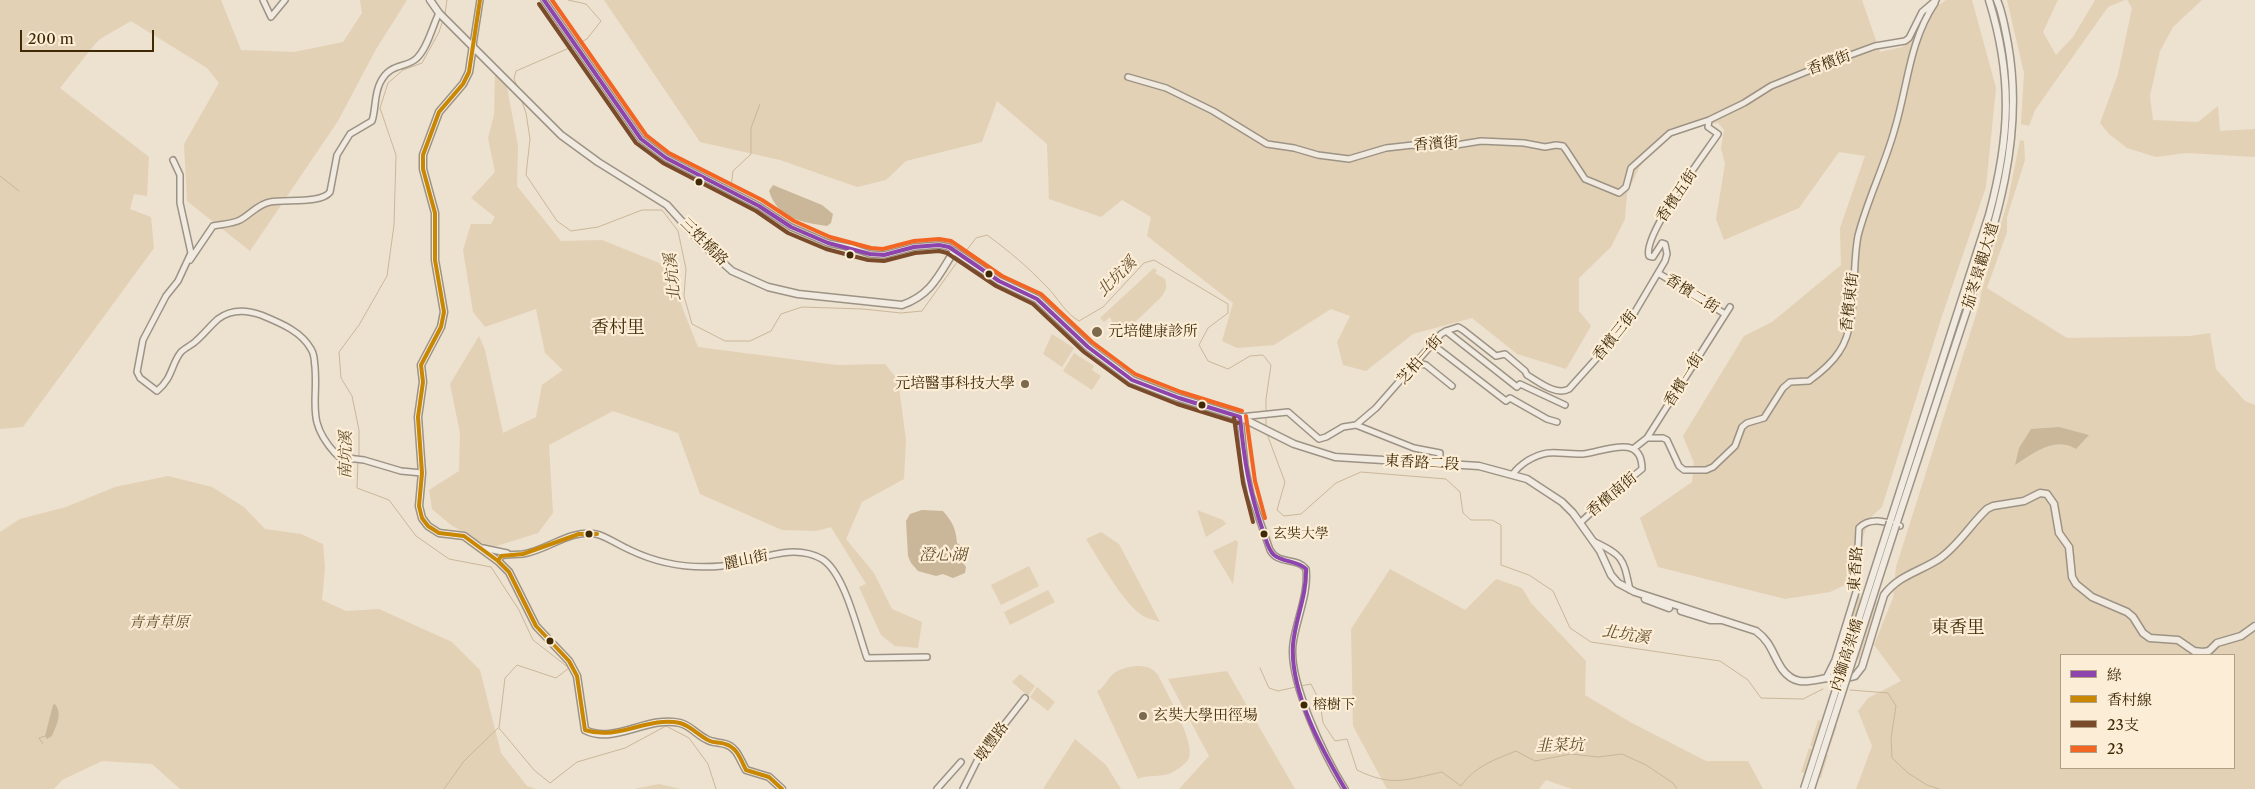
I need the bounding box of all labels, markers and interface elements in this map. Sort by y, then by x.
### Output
scale bar [22,20,156,52]
text: 200 m [28,29,74,48]
street label: 香檳街 [1805,47,1853,79]
street label: 香濱街 [1413,133,1459,155]
street label: 香檳五街 [1653,166,1701,226]
unlabelled marker [694,177,704,187]
street label: 三姓橋路 [676,214,732,270]
street label: 茄苳景觀大道 [1959,220,2003,312]
unlabelled marker [845,250,855,260]
water label: 北坑溪 [661,252,685,302]
water label: 北坑溪 [1093,253,1141,301]
unlabelled marker [984,269,994,279]
street label: 香檳二街 [1662,270,1722,318]
street label: 香檳東街 [1837,271,1863,333]
street label: 香檳三街 [1589,307,1641,365]
district label: 香村里 [591,317,645,339]
place label: 元培健康診所 [1108,323,1198,341]
marker: 元培健康診所 [1090,325,1104,339]
street label: 芝柏一街 [1394,331,1446,389]
street label: 香檳一街 [1660,350,1708,410]
place label: 元培醫事科技大學 [895,375,1015,393]
marker: 元培醫事科技大學 [1019,378,1031,390]
unlabelled marker [1197,400,1207,410]
water label: 南坑溪 [336,431,356,479]
street label: 東香路二段 [1384,452,1460,474]
street label: 香檳南街 [1583,469,1641,521]
place label: 玄奘大學 [1273,526,1329,542]
unlabelled marker [584,529,594,539]
marker: 玄奘大學 [1259,529,1269,539]
water label: 澄心湖 [919,545,967,565]
street label: 東香路 [1845,546,1867,592]
street label: 麗山街 [722,547,770,573]
park label: 青青草原 [129,614,189,632]
street label: 內獅高架橋 [1827,617,1867,693]
district label: 東香里 [1931,617,1985,639]
water label: 北坑溪 [1601,622,1651,648]
unlabelled marker [545,636,555,646]
legend [2060,654,2235,769]
text: 綠 [2107,665,2122,684]
text: 香村線 [2107,690,2152,709]
place label: 榕樹下 [1313,697,1355,713]
marker: 榕樹下 [1299,700,1309,710]
place label: 玄奘大學田徑場 [1153,707,1258,725]
marker: 玄奘大學田徑場 [1137,710,1149,722]
text: 23支 [2107,715,2139,734]
street label: 墩豐路 [971,719,1013,765]
water label: 韭菜坑 [1536,736,1584,756]
text: 23 [2107,739,2124,758]

